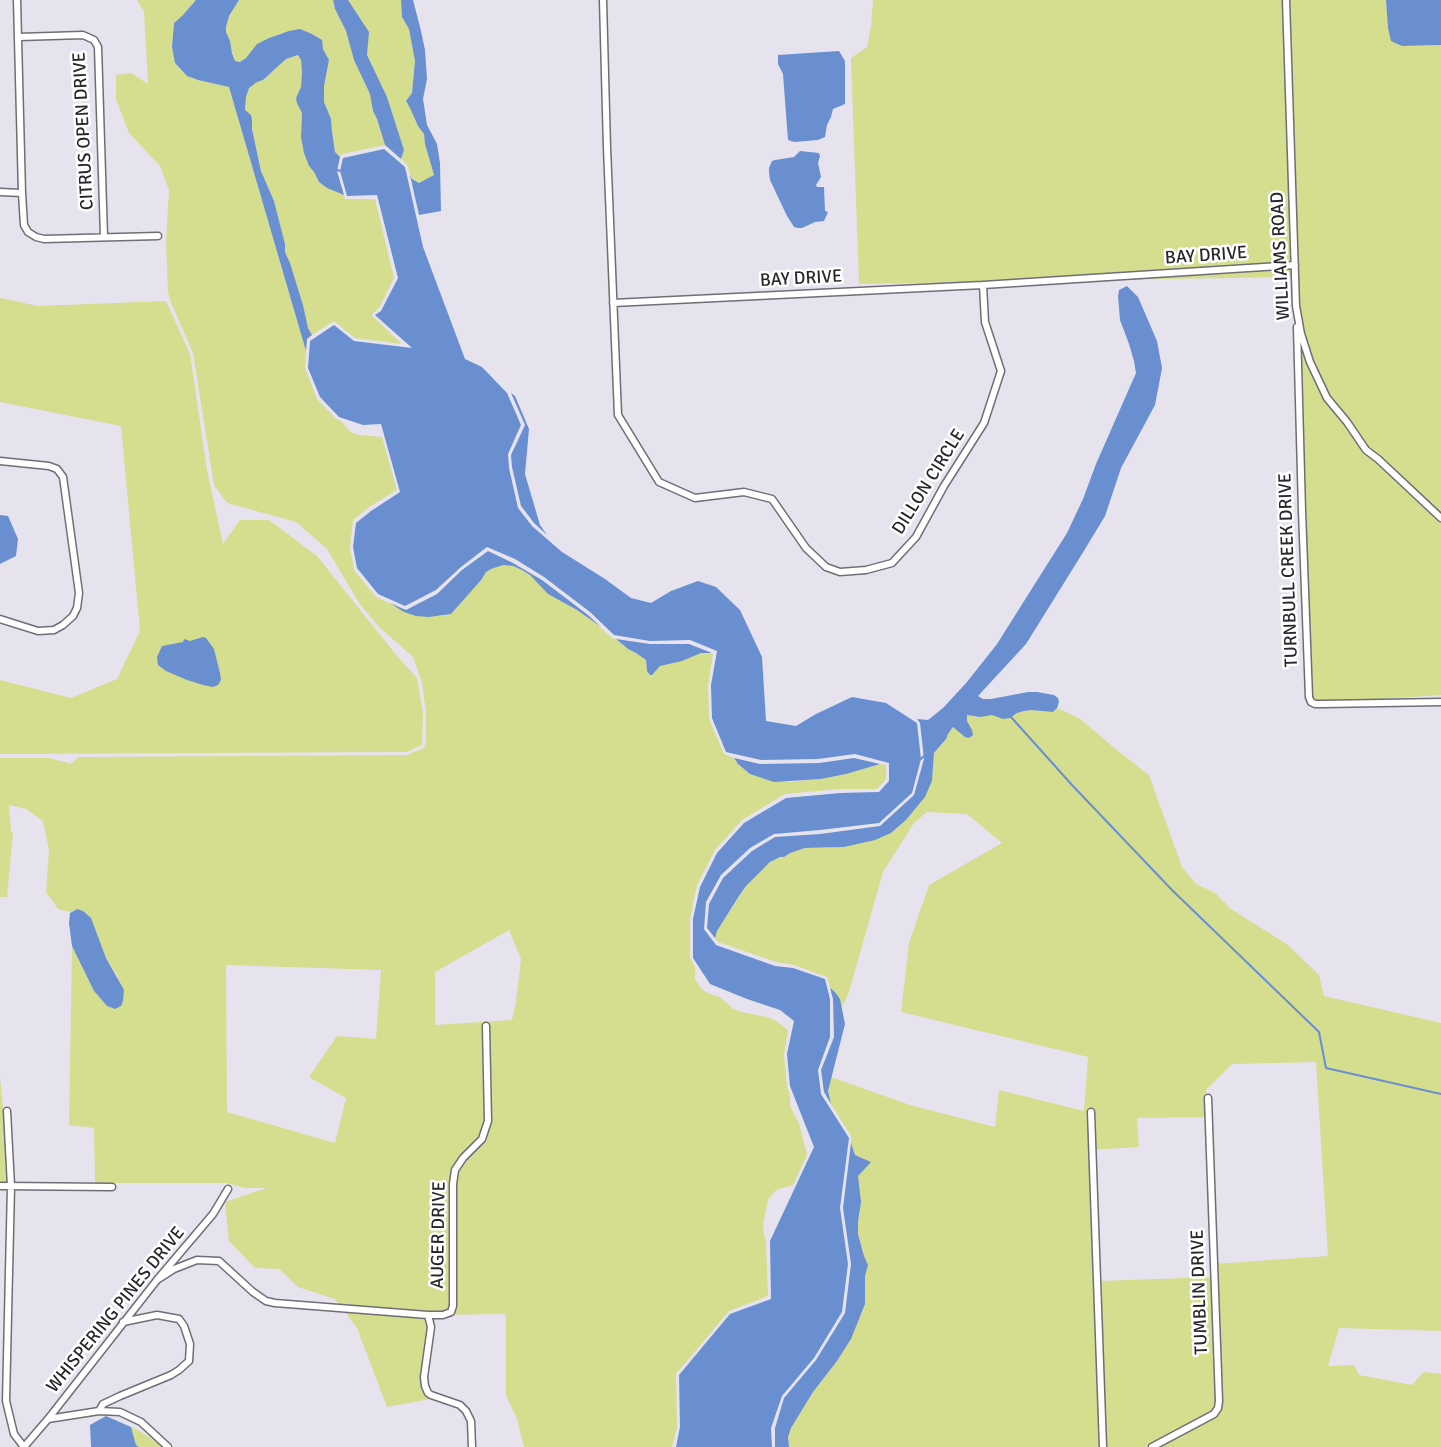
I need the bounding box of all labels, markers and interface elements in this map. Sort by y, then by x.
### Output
street label: CITRUS OPEN DRIVE [69,51,99,211]
street label: WILLIAMS ROAD [1267,191,1295,321]
street label: BAY DRIVE [1164,242,1248,270]
street label: BAY DRIVE [759,266,843,292]
street label: DILLON CIRCLE [888,425,970,539]
street label: TURNBULL CREEK DRIVE [1275,473,1303,667]
street label: AUGER DRIVE [427,1181,451,1289]
street label: WHISPERING PINES DRIVE [42,1223,190,1397]
street label: TUMBLIN DRIVE [1187,1229,1213,1355]

